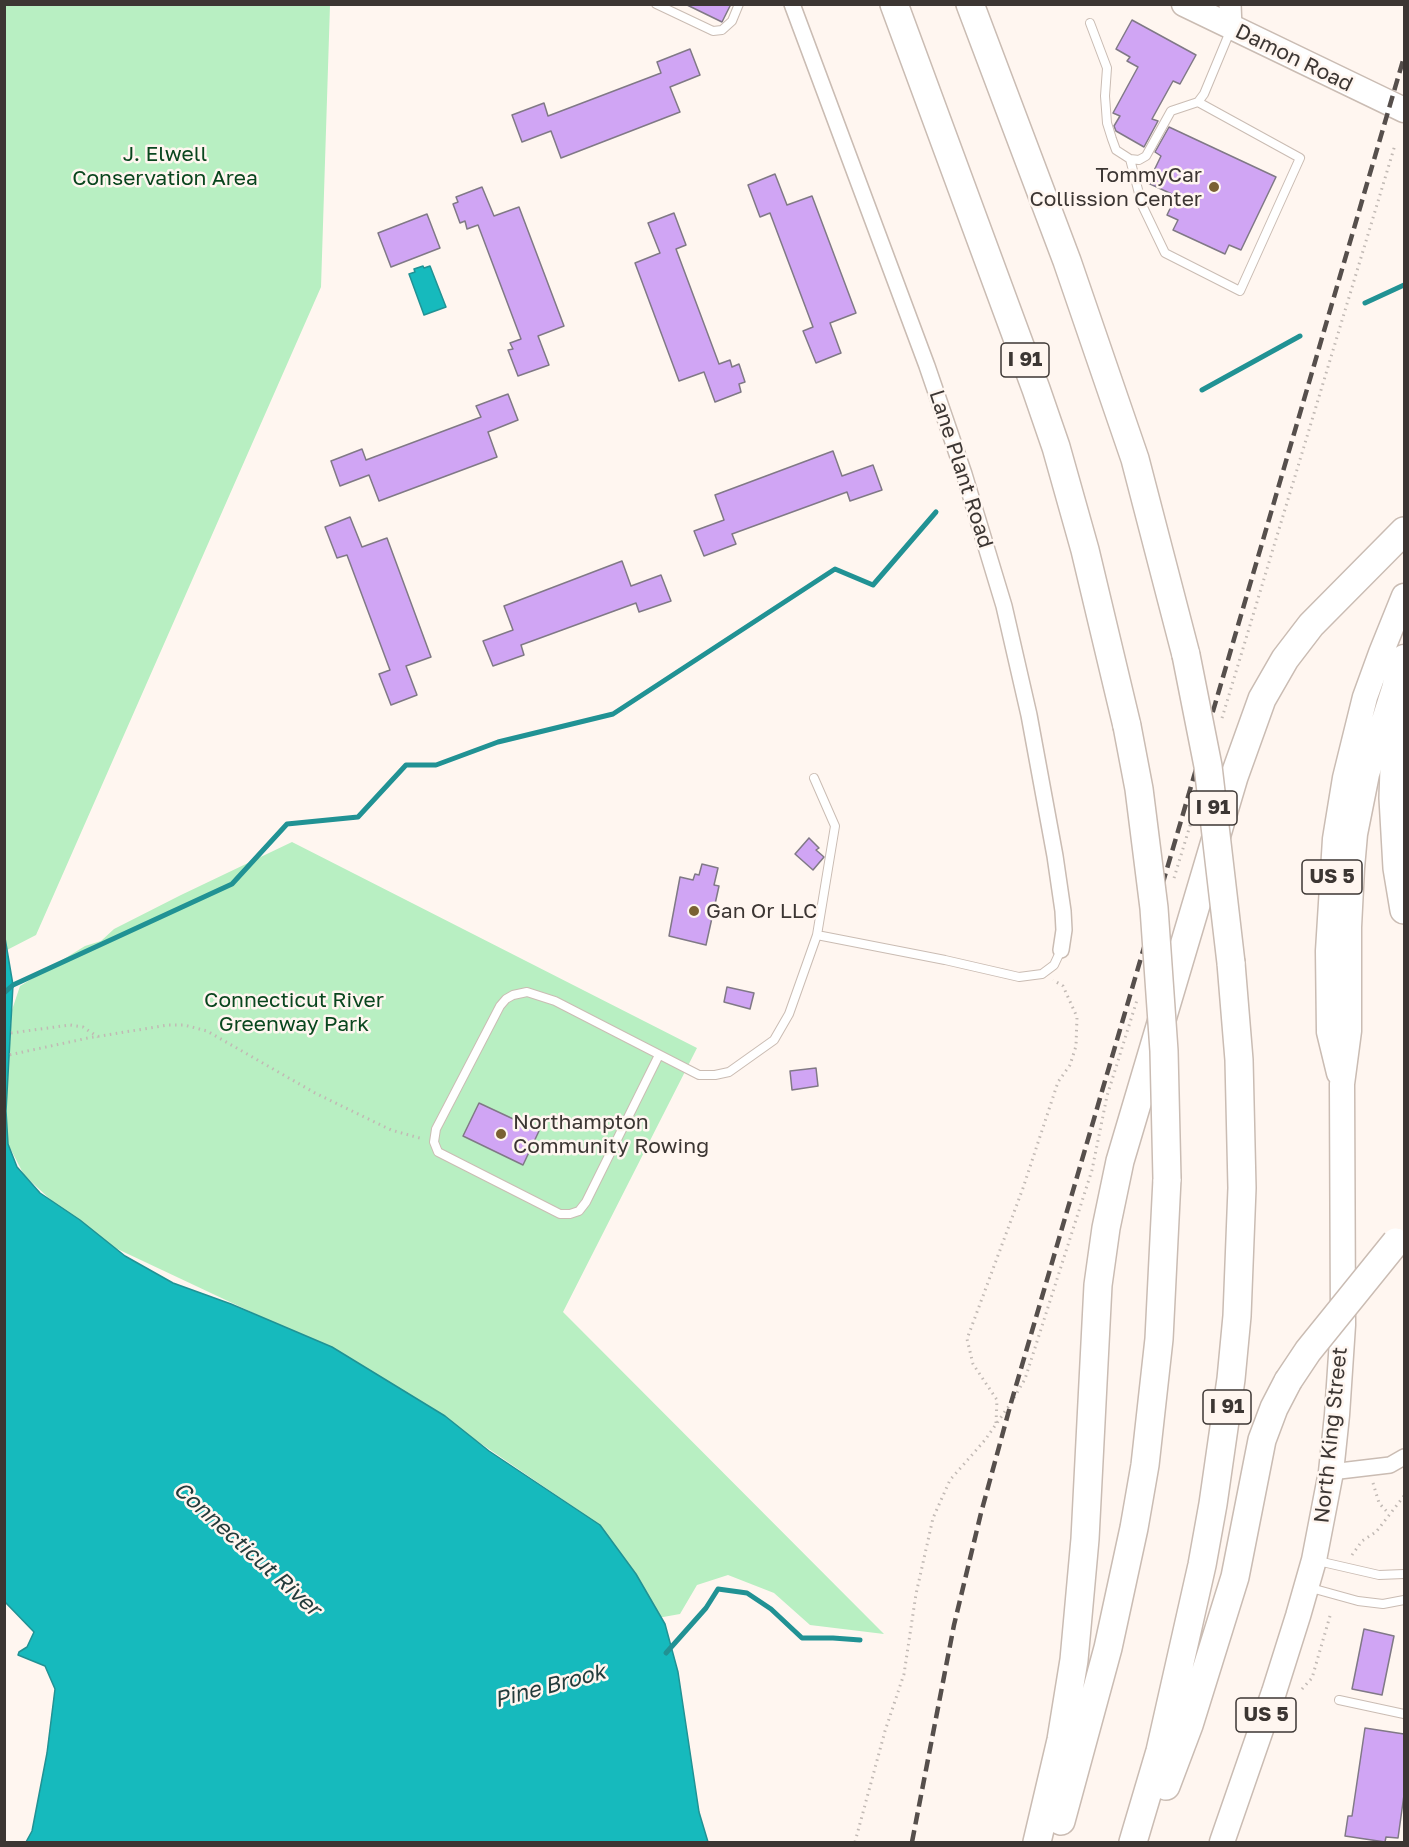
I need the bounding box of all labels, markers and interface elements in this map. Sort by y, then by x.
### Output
street label: Damon Road [1231,19,1357,97]
park label: J. Elwell Conservation Area [72,141,258,191]
place label: TommyCar Collission Center [1029,162,1202,212]
marker: TommyCar Collission Center [1207,180,1221,194]
road number: I 91 [1001,343,1049,377]
street label: Lane Plant Road [924,387,998,551]
road number: I 91 [1189,791,1237,825]
road number: US 5 [1302,860,1362,894]
place label: Gan Or LLC [706,898,817,924]
marker: Gan Or LLC [687,904,701,918]
park label: Connecticut River Greenway Park [204,987,384,1037]
place label: Northampton Community Rowing [513,1109,709,1159]
marker: Northampton Community Rowing [494,1127,508,1141]
street label: North King Street [1309,1346,1353,1524]
road number: I 91 [1203,1390,1251,1424]
water label: Connecticut River [168,1476,326,1622]
water label: Pine Brook [492,1658,608,1714]
road number: US 5 [1236,1698,1296,1732]

